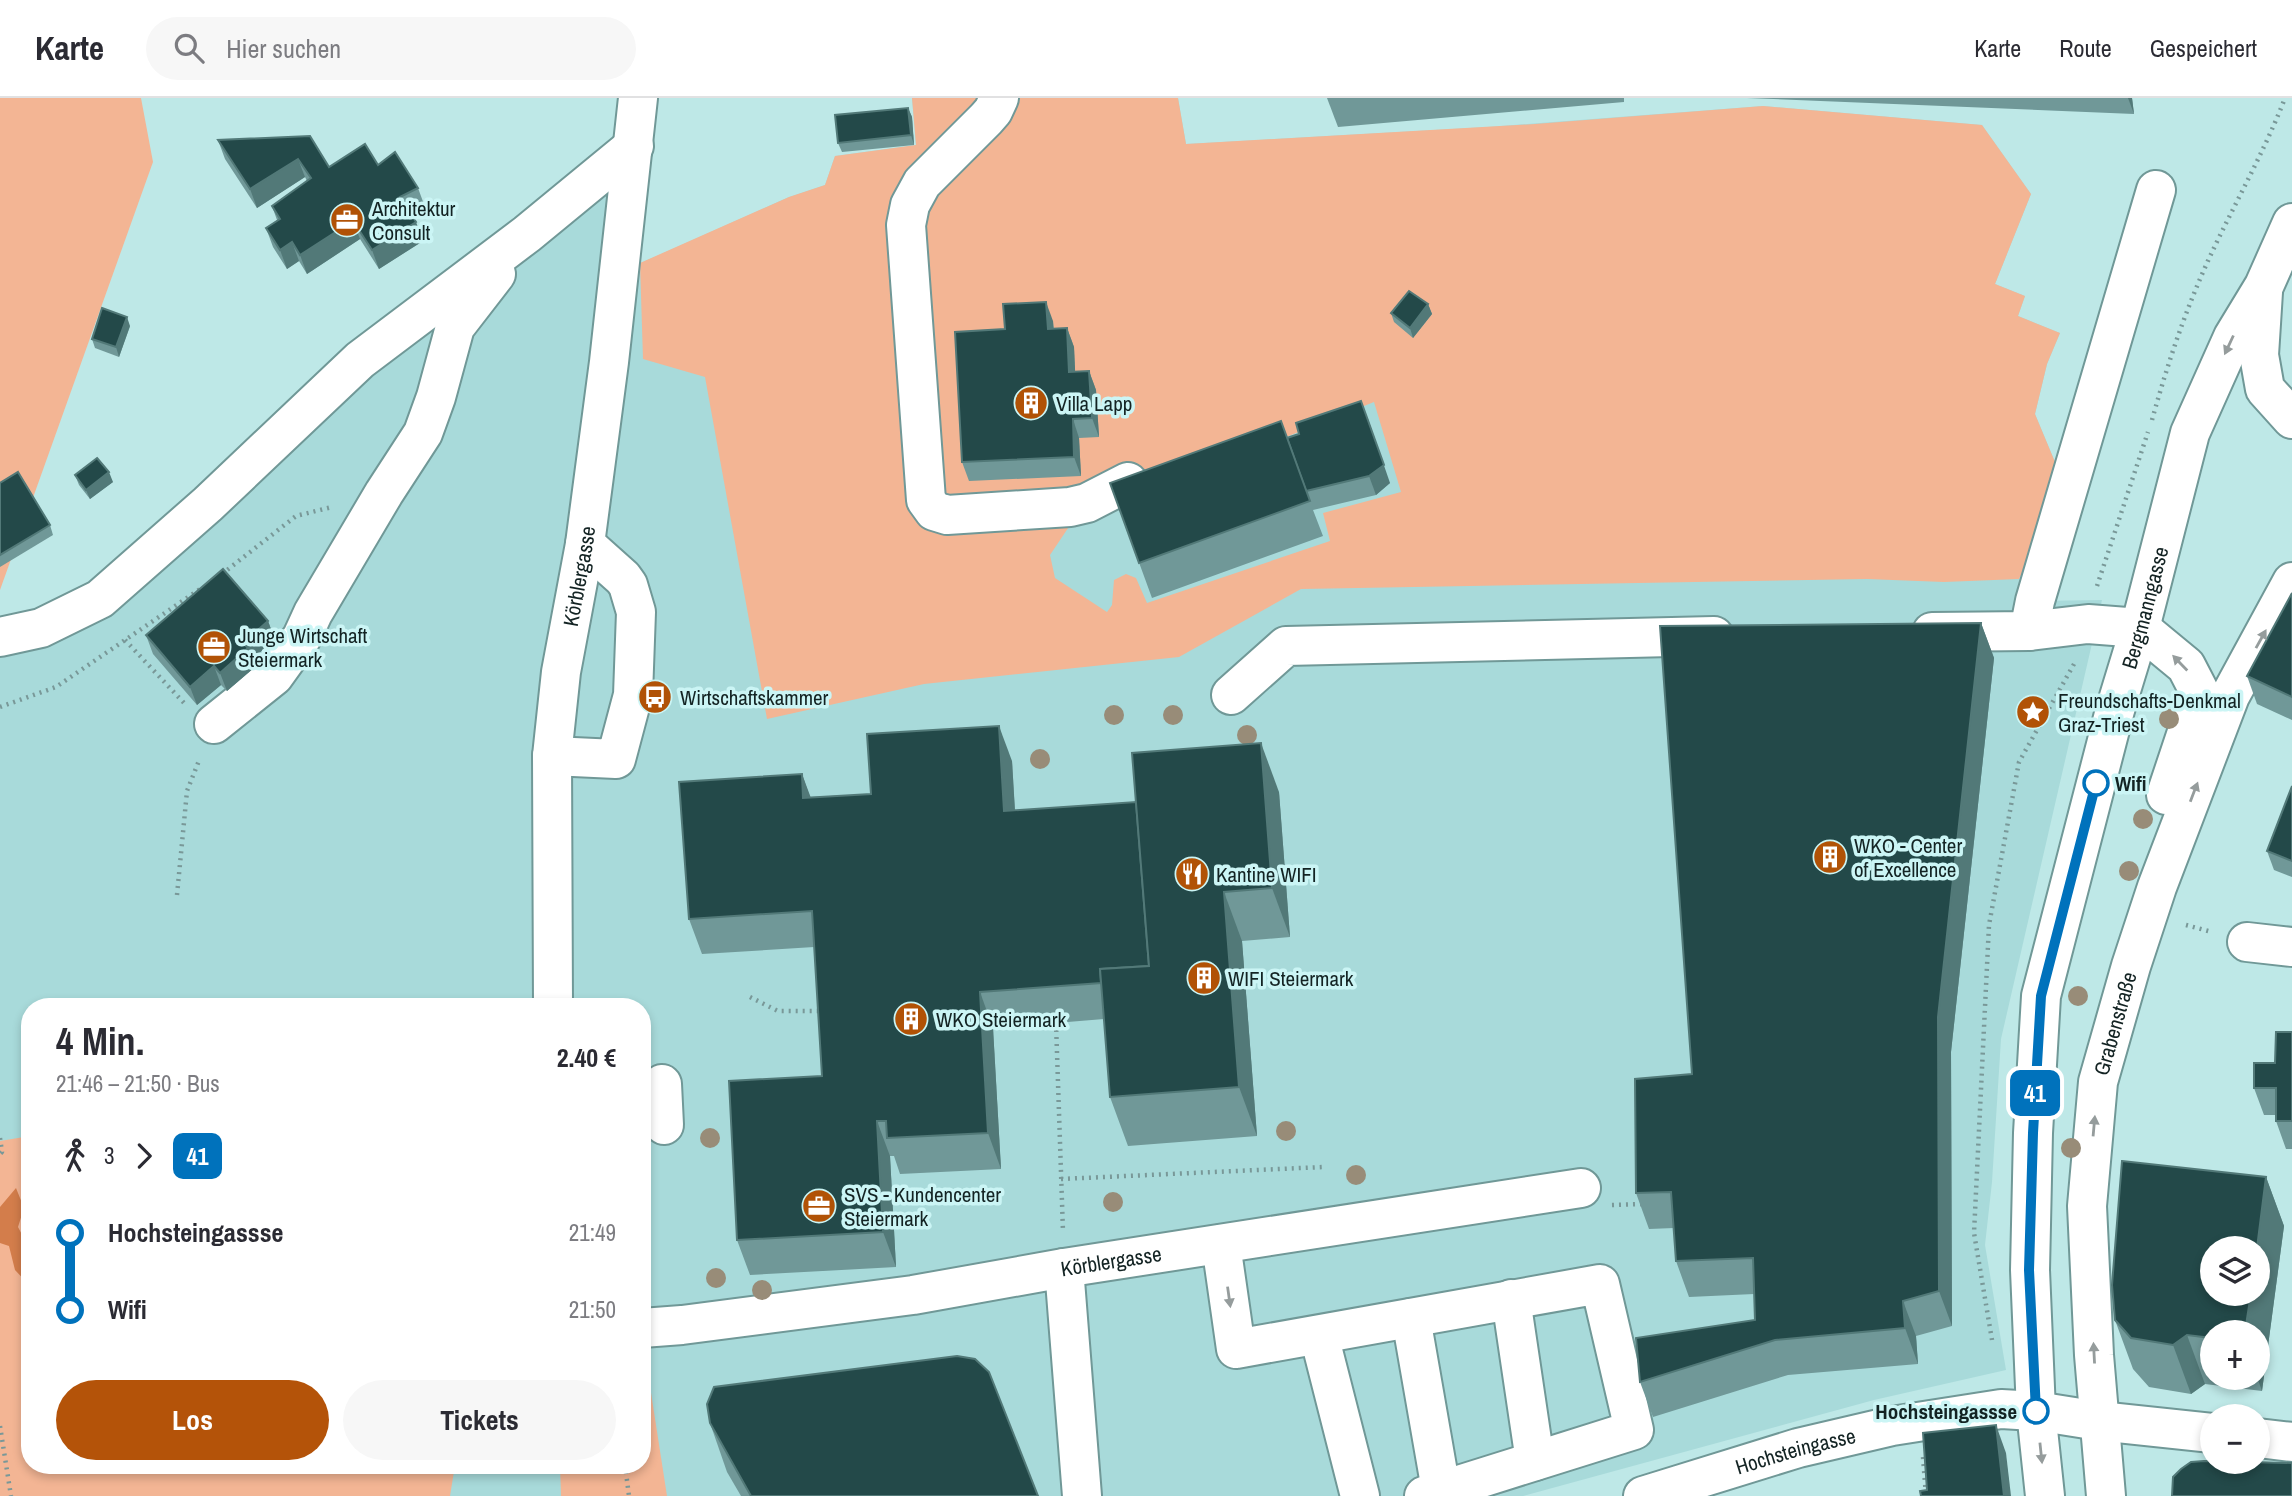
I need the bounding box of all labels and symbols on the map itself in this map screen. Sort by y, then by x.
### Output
place label: Architektur Consult [371,194,456,247]
office icon: Architektur Consult [328,201,366,239]
one-way arrow [2224,335,2235,355]
building icon: Villa Lapp [1012,384,1050,422]
place label: Villa Lapp [1056,389,1132,418]
street label: Körblergasse [555,524,602,629]
street label: Bergmanngasse [2114,543,2175,672]
place label: Junge Wirtschaft Steiermark [238,621,367,674]
office icon: Junge Wirtschaft Steiermark [195,628,233,666]
one-way arrow [2255,629,2267,649]
one-way arrow [2173,655,2189,672]
bus stop icon: Wirtschaftskammer [636,678,674,716]
place label: Wirtschaftskammer [680,683,829,712]
place label: Freundschafts-Denkmal Graz-Triest [2058,686,2241,739]
place icon: Freundschafts-Denkmal Graz-Triest [2014,693,2052,731]
place label: Wifi [2115,769,2146,798]
marker: Wifi [2083,770,2109,796]
one-way arrow [2188,781,2199,802]
place label: WKO - Center of Excellence [1854,831,1962,884]
building icon: WKO - Center of Excellence [1811,838,1849,876]
restaurant icon: Kantine WIFI [1173,855,1211,893]
place label: Kantine WIFI [1216,860,1317,889]
building icon: WIFI Steiermark [1185,959,1223,997]
place label: WIFI Steiermark [1228,964,1354,993]
street label: Grabenstraße [2086,968,2143,1079]
building icon: WKO Steiermark [892,1000,930,1038]
place label: WKO Steiermark [936,1005,1067,1034]
line badge: 41 [2004,1070,2066,1116]
one-way arrow [2089,1115,2100,1137]
place label: SVS - Kundencenter Steiermark [844,1180,1001,1233]
office icon: SVS - Kundencenter Steiermark [800,1187,838,1225]
street label: Körblergasse [1059,1239,1163,1283]
one-way arrow [1223,1286,1234,1308]
one-way arrow [2088,1342,2099,1364]
place label: Hochsteingassse [1875,1397,2017,1426]
marker: Hochsteingassse [2023,1398,2049,1424]
street label: Hochsteingasse [1732,1421,1858,1481]
one-way arrow [2035,1443,2046,1465]

